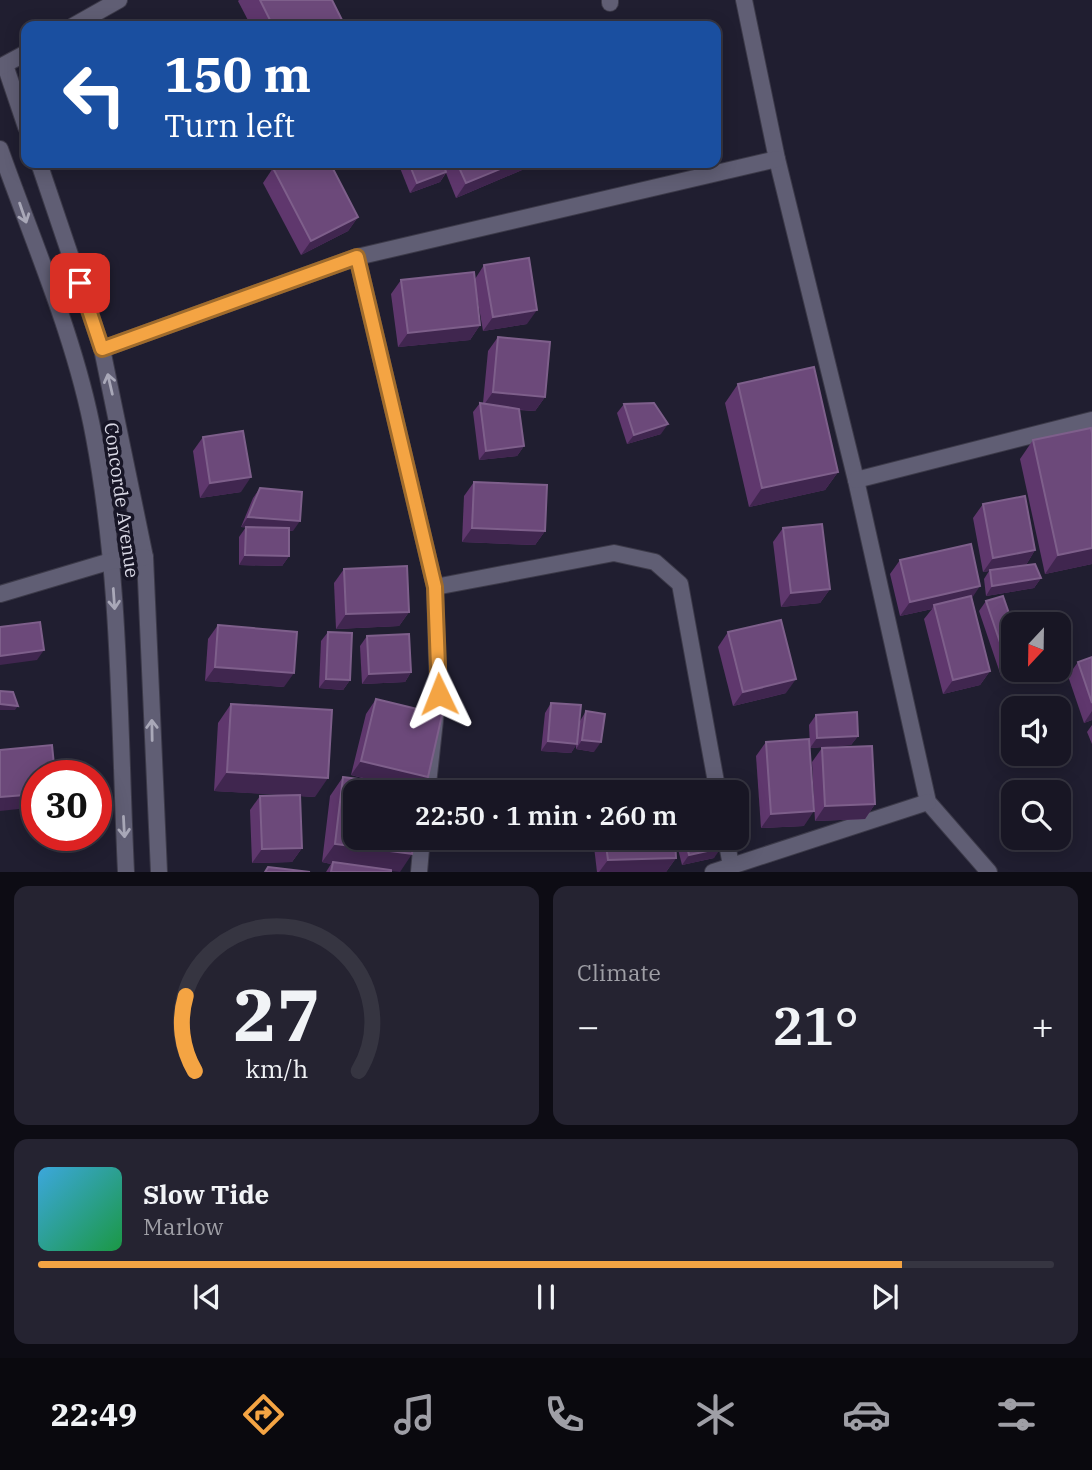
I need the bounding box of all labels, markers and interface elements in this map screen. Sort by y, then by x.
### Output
text: 150 m [164,42,311,105]
icon: left [49,49,140,140]
text: Turn left [164,104,295,146]
one-way arrow [18,201,30,223]
pin [50,253,110,313]
icon: arrive [61,264,99,302]
one-way arrow [103,373,116,395]
street label: Concorde Avenue [99,421,145,579]
one-way arrow [108,587,121,610]
north arrow [1001,612,1071,682]
map controls [1001,612,1071,850]
position arrow [402,657,476,731]
button: sound [1001,696,1071,766]
one-way arrow [145,719,159,742]
speed limit sign: 30 [21,760,112,851]
button: search [1001,780,1071,850]
text: 22:50 · 1 min · 260 m [415,798,677,832]
one-way arrow [117,815,130,838]
text: Climate [577,957,661,987]
text: 27 [233,967,320,1062]
text: 21° [772,992,859,1059]
text: − [577,1001,600,1050]
text: + [1031,1001,1054,1050]
text: km/h [245,1052,308,1085]
text: Slow Tide [143,1177,269,1211]
text: Marlow [143,1211,223,1241]
icon: previous [188,1278,226,1316]
icon: pause [527,1278,565,1316]
icon: next [866,1278,904,1316]
icon: directions [239,1390,288,1439]
icon: music [390,1390,439,1439]
icon: phone [540,1390,589,1439]
icon: climate [691,1390,740,1439]
icon: car [842,1390,891,1439]
icon: filters [992,1390,1041,1439]
text: 22:49 [51,1393,137,1435]

